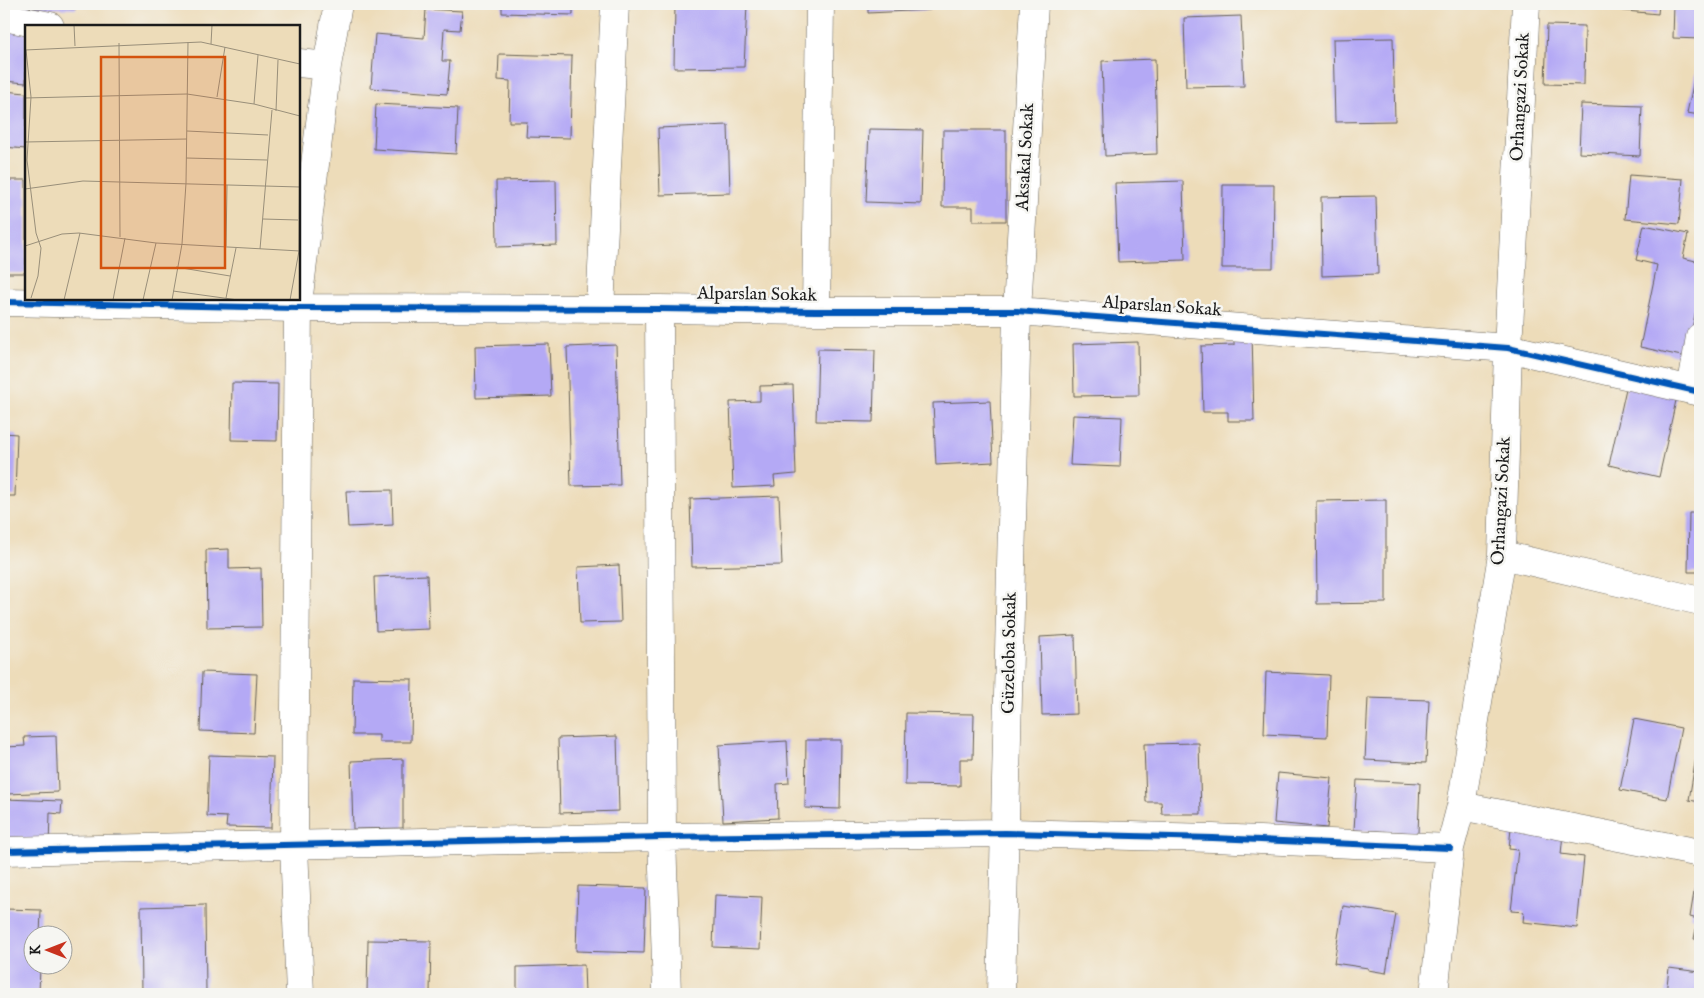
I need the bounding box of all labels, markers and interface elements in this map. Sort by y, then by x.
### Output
inset map [25,25,300,300]
street label: Orhangazi Sokak [1506,32,1536,162]
street label: Aksakal Sokak [1012,102,1040,213]
street label: Alparslan Sokak [696,282,817,308]
street label: Alparslan Sokak [1100,291,1223,323]
street label: Orhangazi Sokak [1487,436,1517,566]
street label: Güzeloba Sokak [997,591,1023,714]
north arrow [22,926,72,976]
text: K [27,944,45,955]

